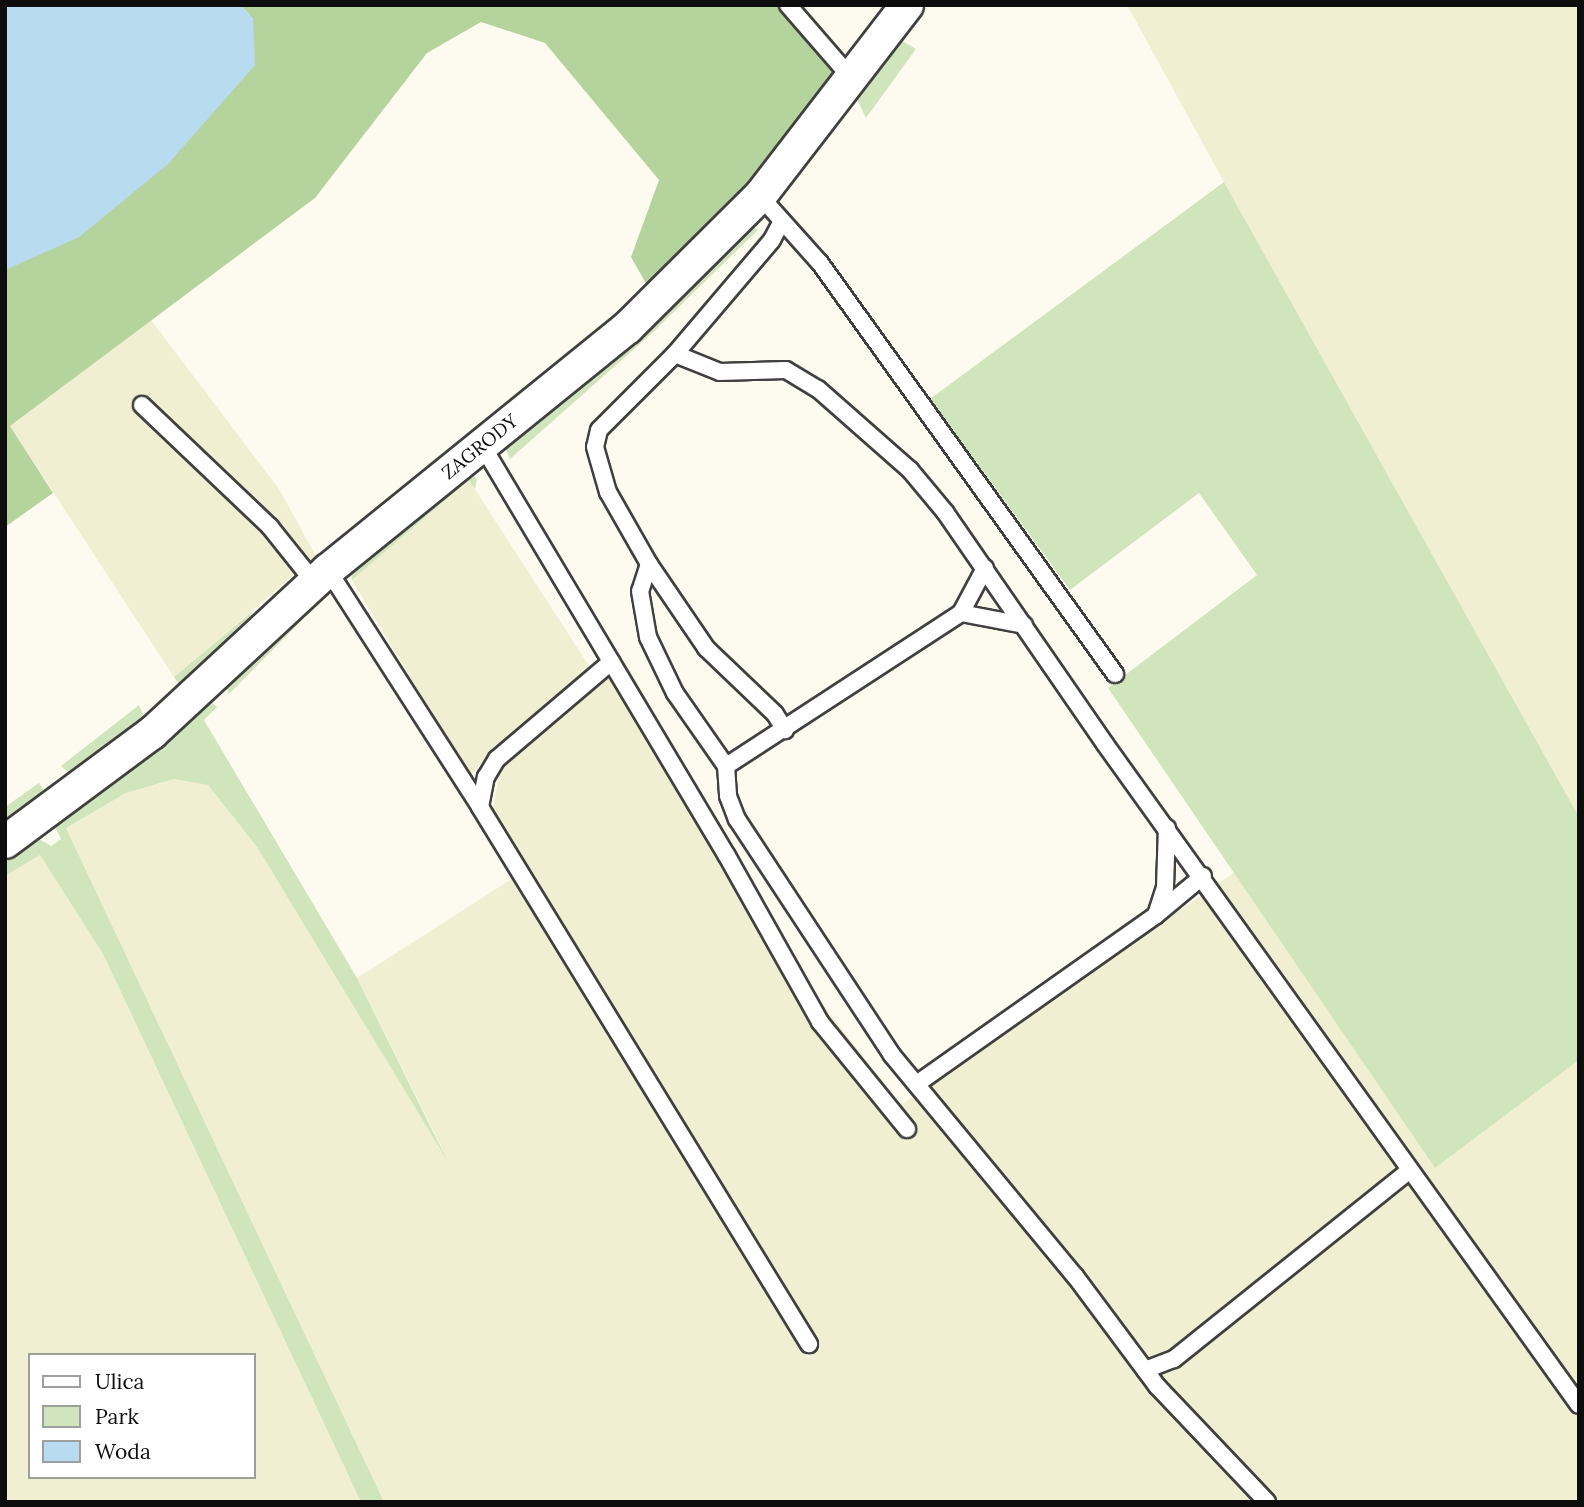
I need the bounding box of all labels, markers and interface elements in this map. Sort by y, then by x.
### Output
street label: ZAGRODY [438,410,522,484]
legend [28,1353,256,1479]
text: Ulica [95,1368,144,1395]
text: Park [95,1403,139,1430]
text: Woda [95,1438,151,1465]

